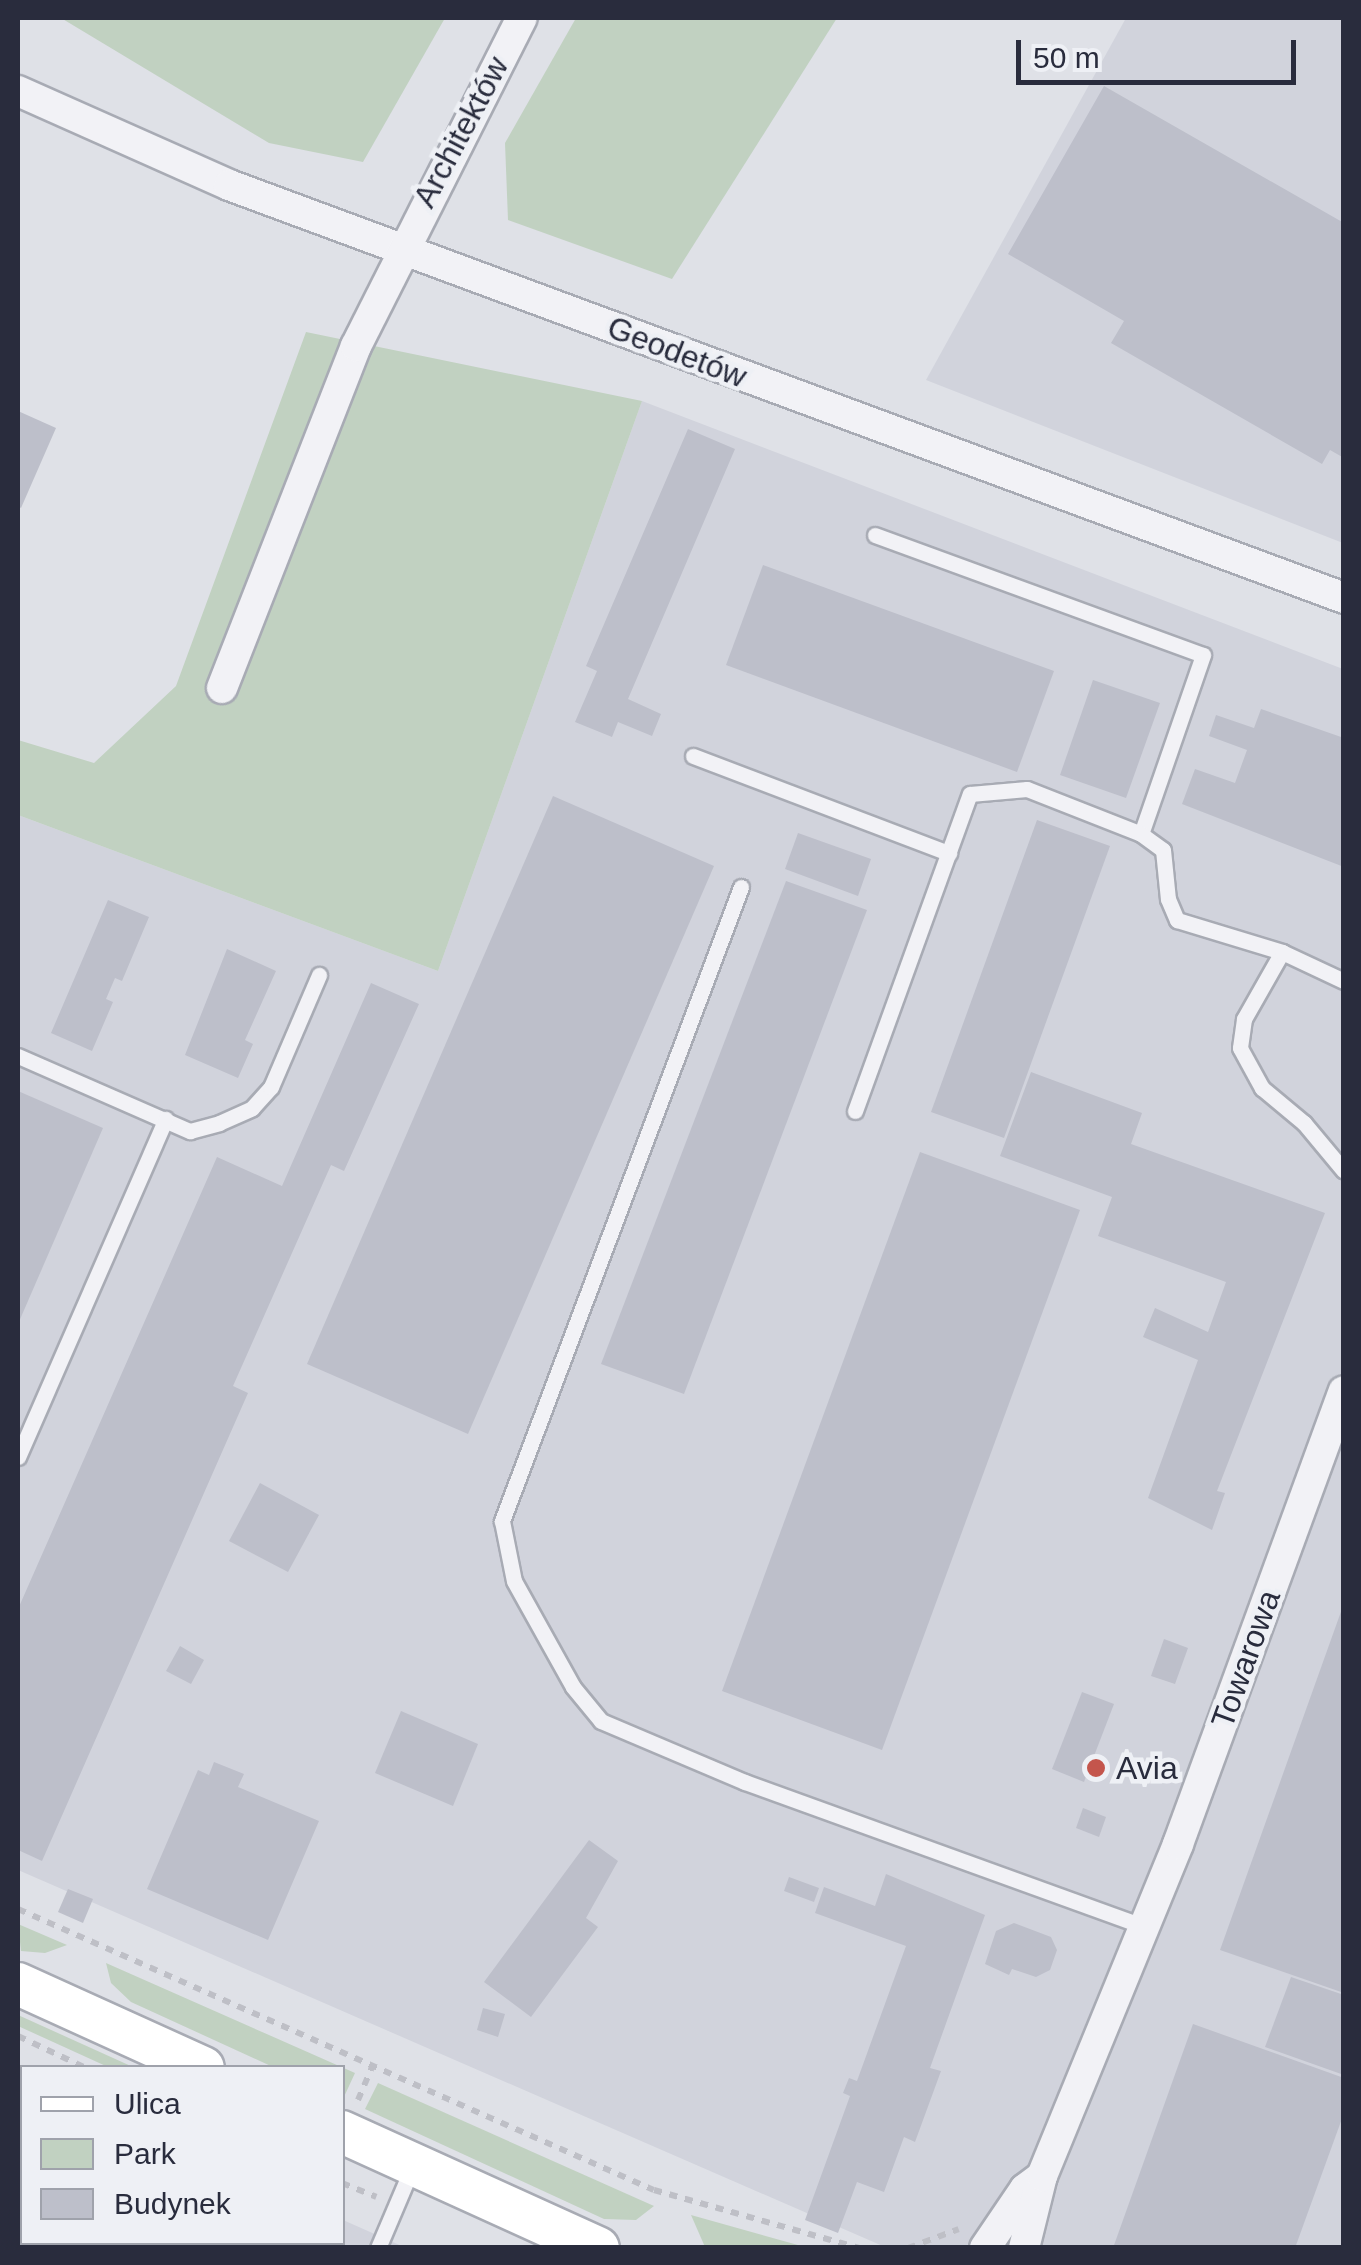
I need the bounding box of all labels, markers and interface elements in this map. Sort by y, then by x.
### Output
scale bar [1021,20,1301,82]
text: 50 m [1033,41,1100,74]
street label: Architektów [405,50,517,214]
street label: Geodetów [602,308,752,396]
street label: Towarowa [1203,1585,1289,1733]
place label: Avia [1116,1749,1178,1787]
marker: Avia [1085,1757,1107,1779]
legend [20,2065,345,2245]
text: Ulica [114,2087,181,2120]
text: Park [114,2137,176,2170]
text: Budynek [114,2187,231,2220]

